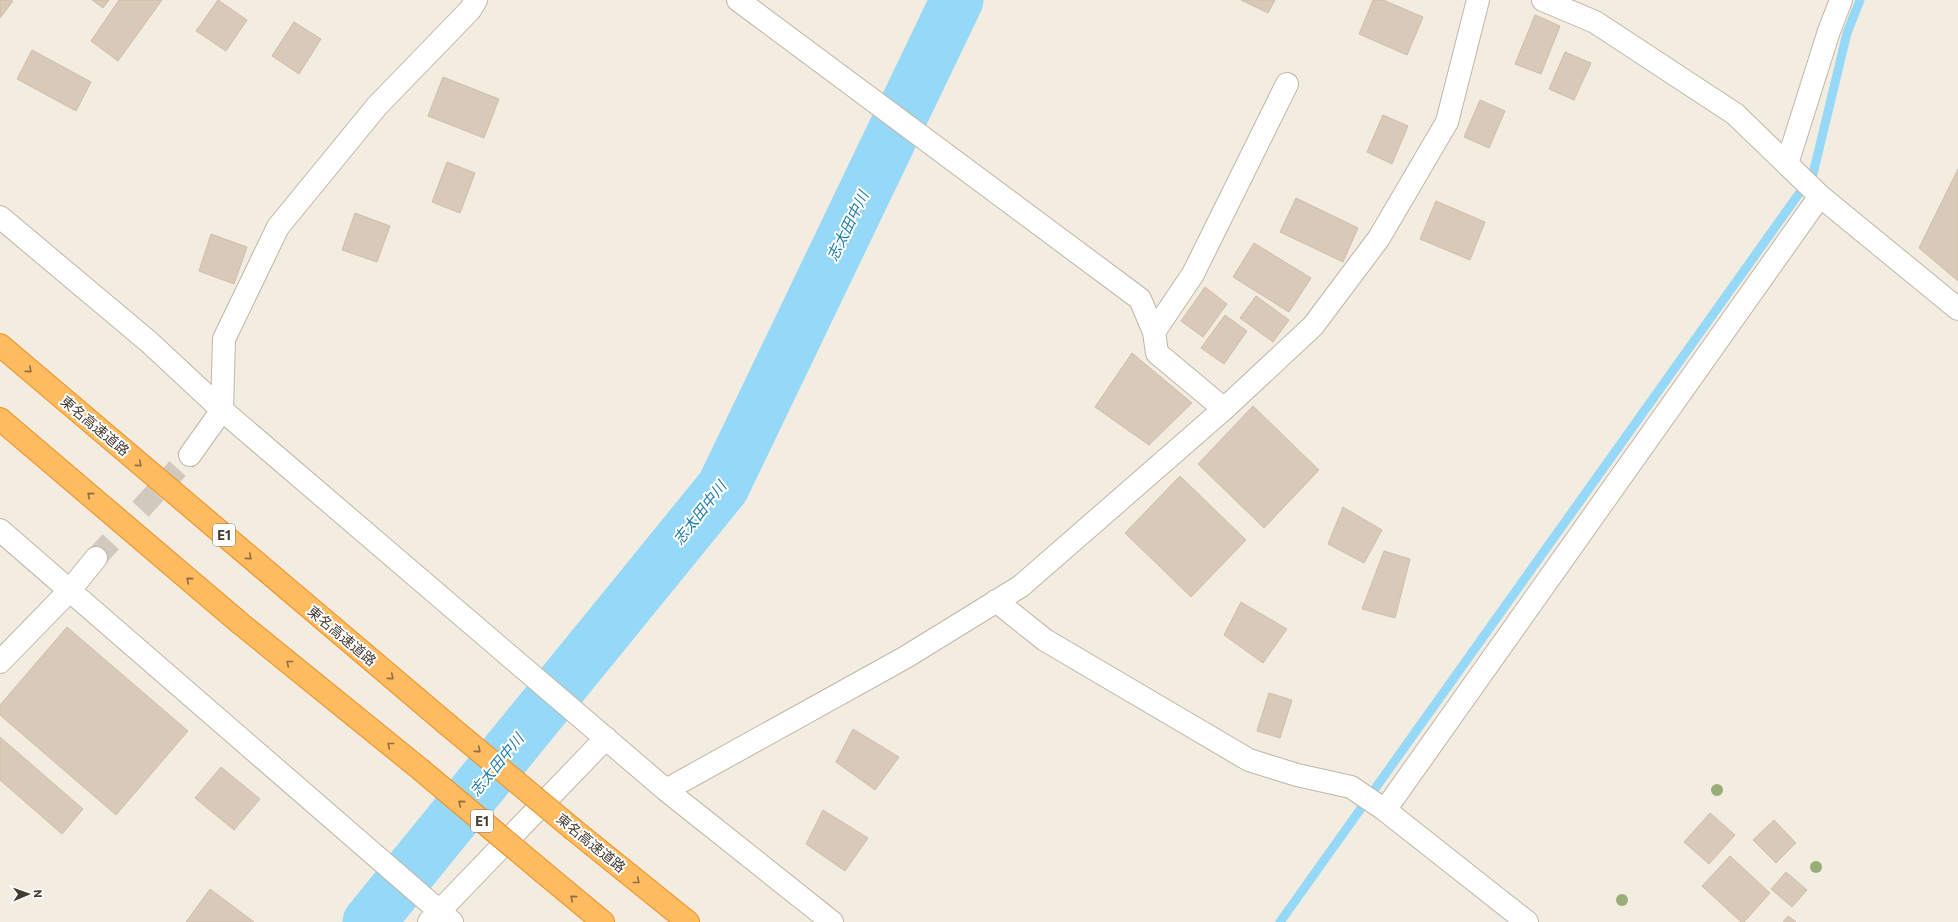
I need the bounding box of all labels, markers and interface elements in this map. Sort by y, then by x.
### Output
water label: 志太田中川 [823,186,873,263]
one-way arrow [25,366,32,373]
street label: 東名高速道路 [58,392,133,459]
one-way arrow [135,459,142,466]
water label: 志太田中川 [669,476,731,547]
one-way arrow [87,493,94,500]
road number: E1 [213,524,235,546]
one-way arrow [244,552,252,559]
one-way arrow [186,577,194,584]
street label: 東名高速道路 [305,602,380,669]
one-way arrow [286,660,293,667]
one-way arrow [386,673,394,680]
water label: 志太田中川 [466,728,528,799]
one-way arrow [387,742,394,749]
one-way arrow [473,746,480,753]
one-way arrow [458,801,465,808]
road number: E1 [471,810,493,832]
street label: 東名高速道路 [553,810,629,876]
north arrow [8,874,48,914]
one-way arrow [632,876,639,883]
text: N [32,889,45,898]
one-way arrow [571,895,578,902]

